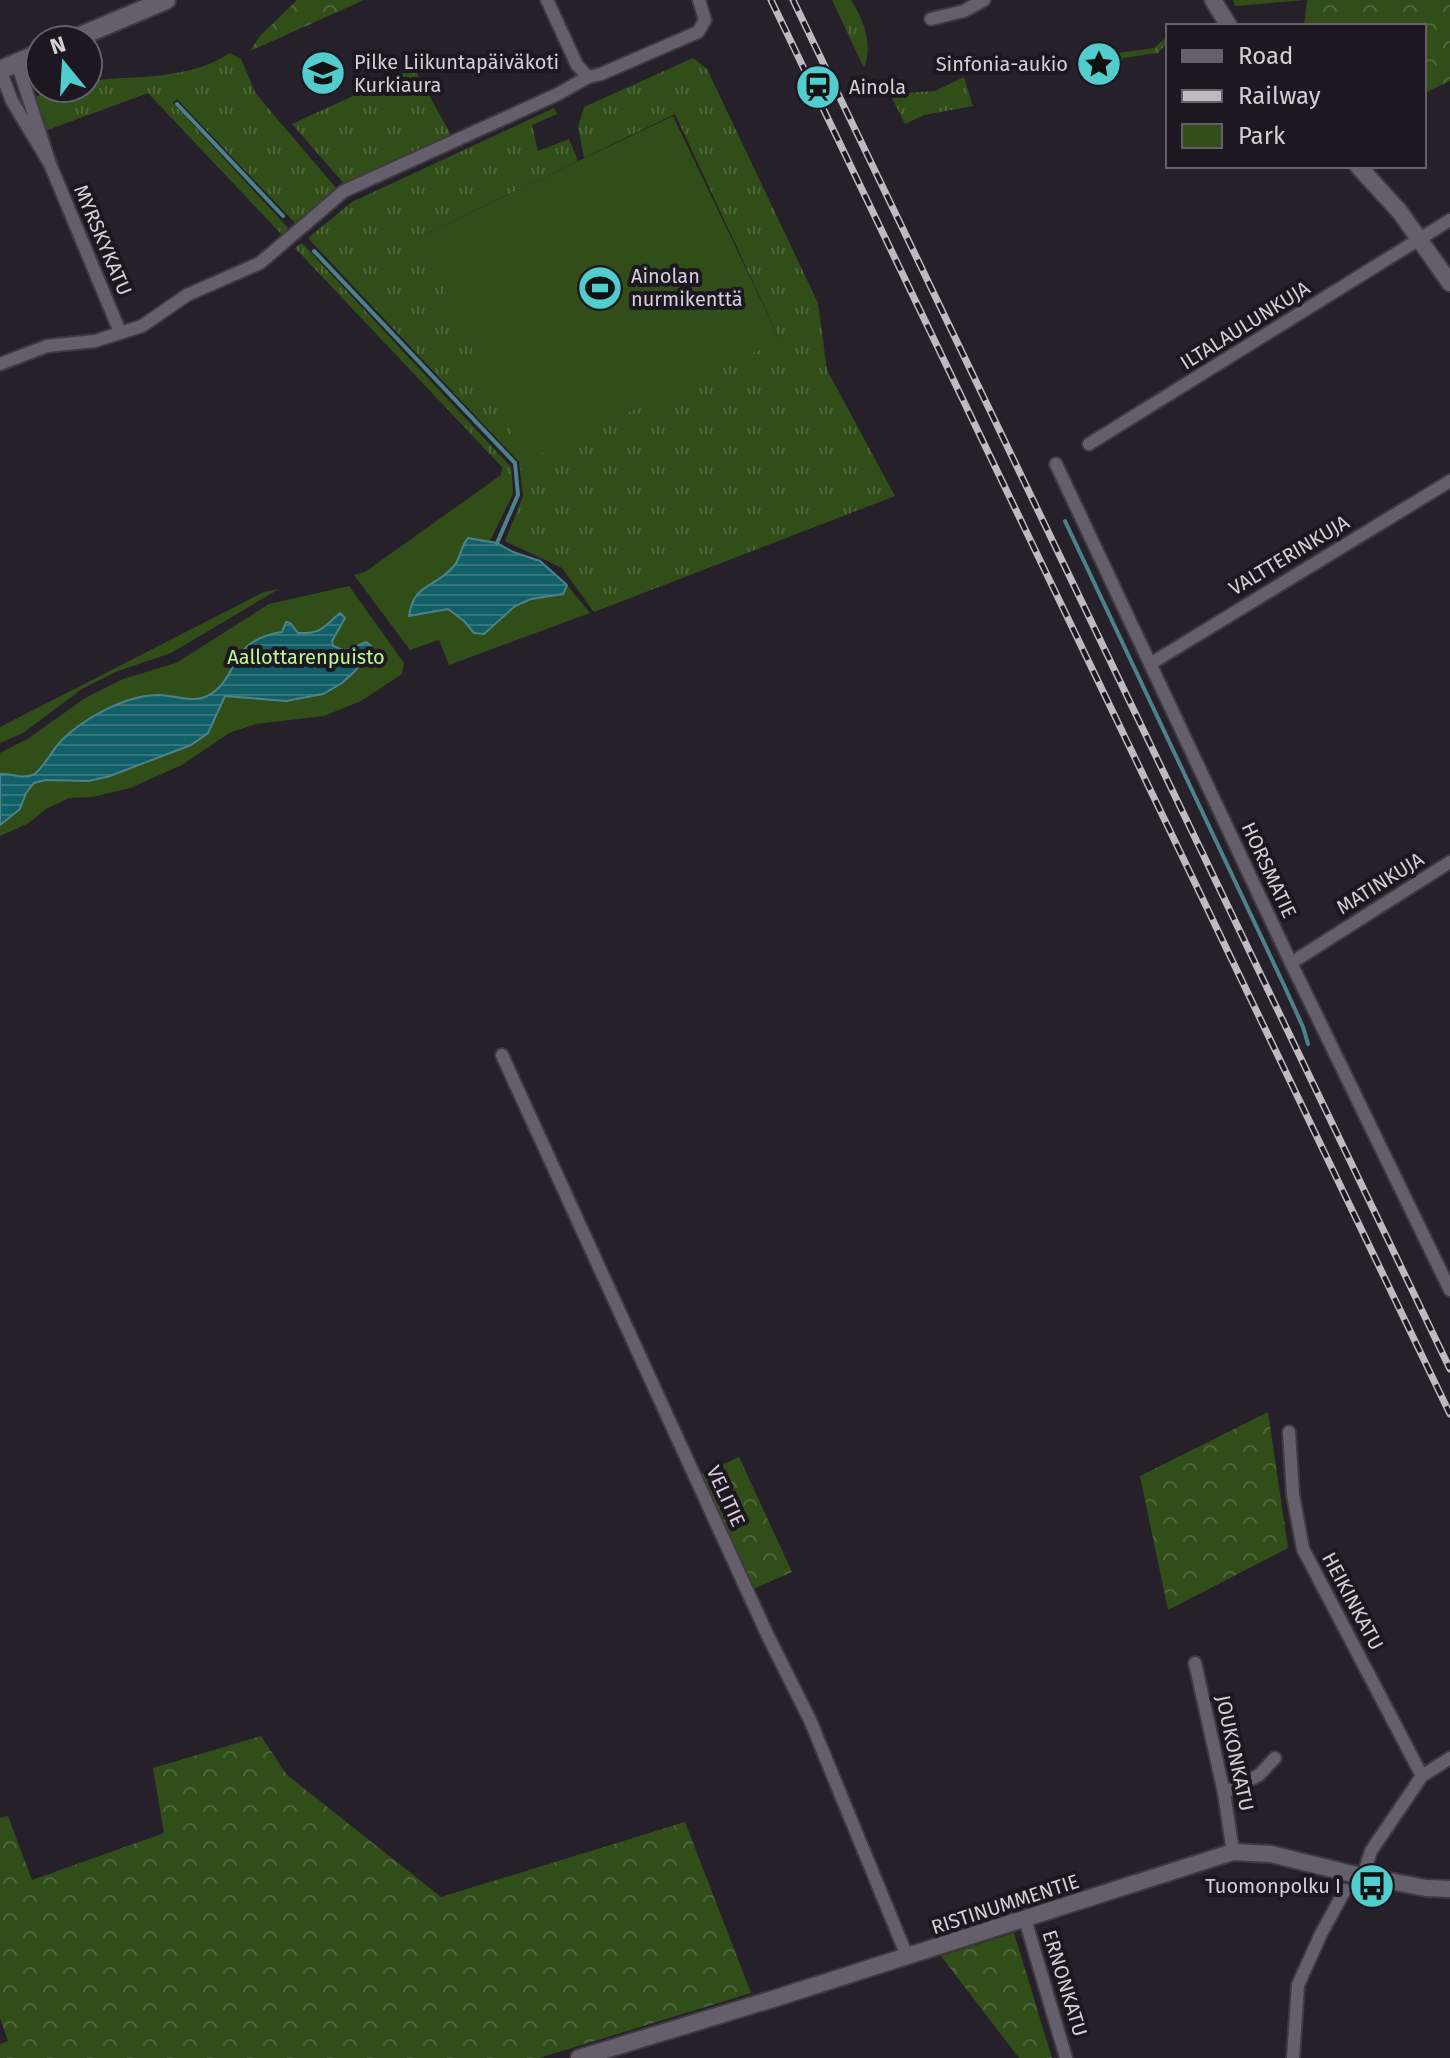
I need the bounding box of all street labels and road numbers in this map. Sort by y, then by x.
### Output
street label: MYRSKYKATU [69,181,137,299]
street label: ILTALAULUNKUJA [1176,275,1315,374]
street label: VALTTERINKUJA [1225,509,1354,600]
street label: HORSMATIE [1236,818,1302,922]
street label: MATINKUJA [1332,846,1428,919]
street label: VELITIE [701,1462,751,1530]
street label: HEIKINKATU [1317,1548,1389,1654]
street label: JOUKONKATU [1211,1693,1259,1813]
street label: RISTINUMMENTIE [928,1869,1082,1939]
street label: ERNONKATU [1037,1927,1093,2039]

